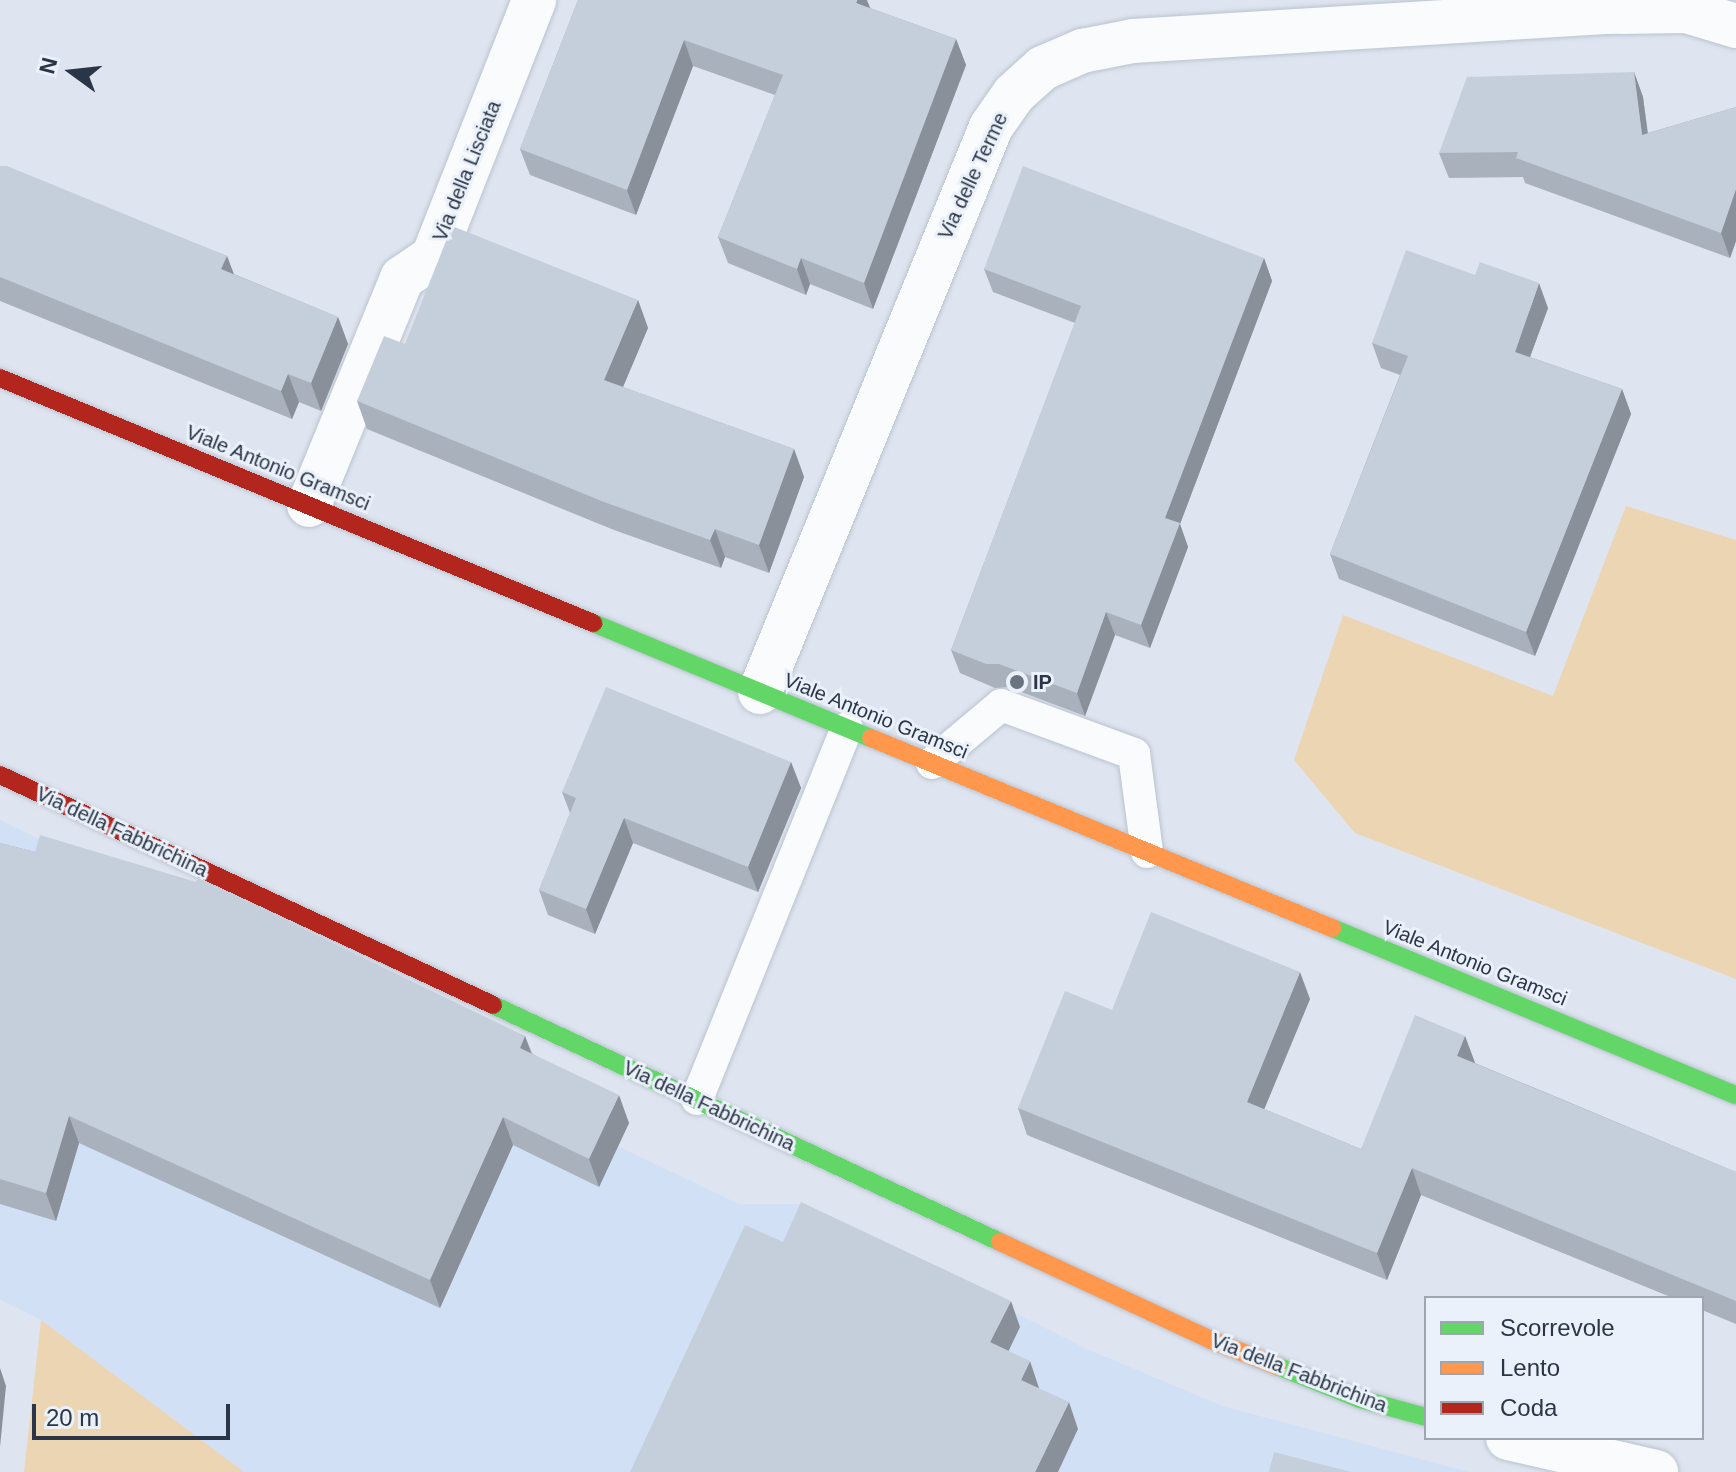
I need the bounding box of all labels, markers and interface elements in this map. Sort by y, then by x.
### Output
north arrow [32,32,112,112]
text: N [34,55,62,77]
street label: Via della Lisciata [428,97,506,245]
street label: Via delle Terme [933,109,1013,243]
street label: Viale Antonio Gramsci [182,420,374,516]
street label: Viale Antonio Gramsci [780,668,972,764]
place label: IP [1033,670,1052,694]
marker: IP [1008,673,1026,691]
street label: Via della Fabbrichina [32,782,212,882]
street label: Viale Antonio Gramsci [1379,915,1571,1011]
street label: Via della Fabbrichina [619,1056,799,1156]
legend [1424,1296,1704,1440]
text: Scorrevole [1500,1314,1615,1341]
street label: Via della Fabbrichina [1208,1328,1390,1418]
text: Lento [1500,1354,1560,1381]
scale bar [36,1388,234,1438]
text: Coda [1500,1394,1557,1421]
text: 20 m [46,1404,99,1431]

